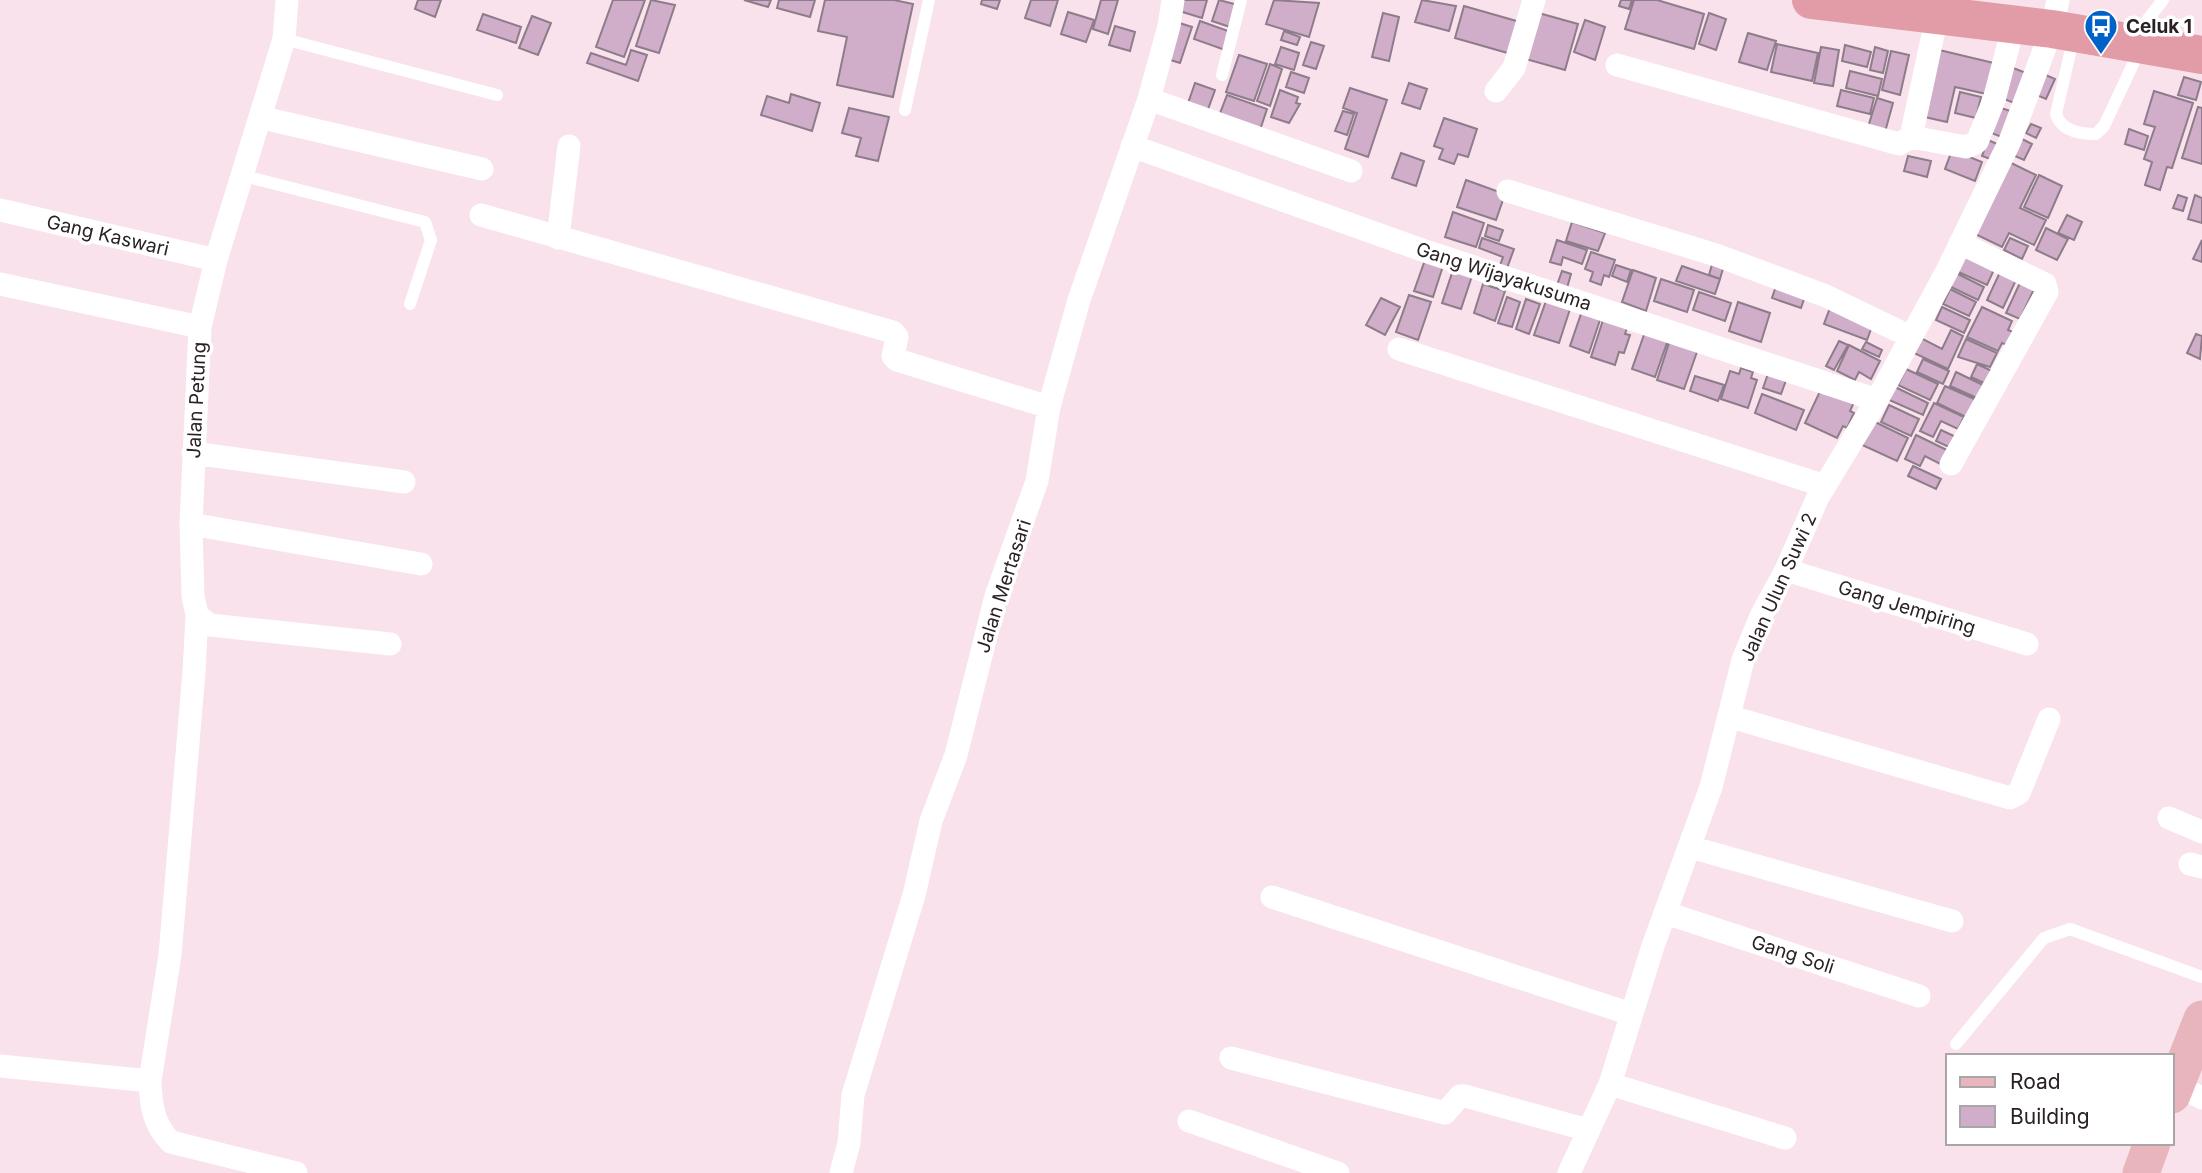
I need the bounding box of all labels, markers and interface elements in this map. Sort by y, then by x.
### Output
bus stop icon: Celuk 1 [2082,7,2120,56]
place label: Celuk 1 [2126,15,2192,38]
street label: Gang Kaswari [44,210,171,261]
street label: Gang Wijayakusuma [1413,237,1594,316]
street label: Jalan Petung [182,341,211,459]
street label: Jalan Ulun Suwi 2 [1735,509,1822,665]
street label: Jalan Mertasari [971,517,1036,656]
street label: Gang Jempiring [1835,576,1978,639]
street label: Gang Soli [1748,930,1837,979]
legend [1946,1054,2174,1145]
text: Road [2010,1069,2061,1094]
text: Building [2010,1104,2090,1129]

